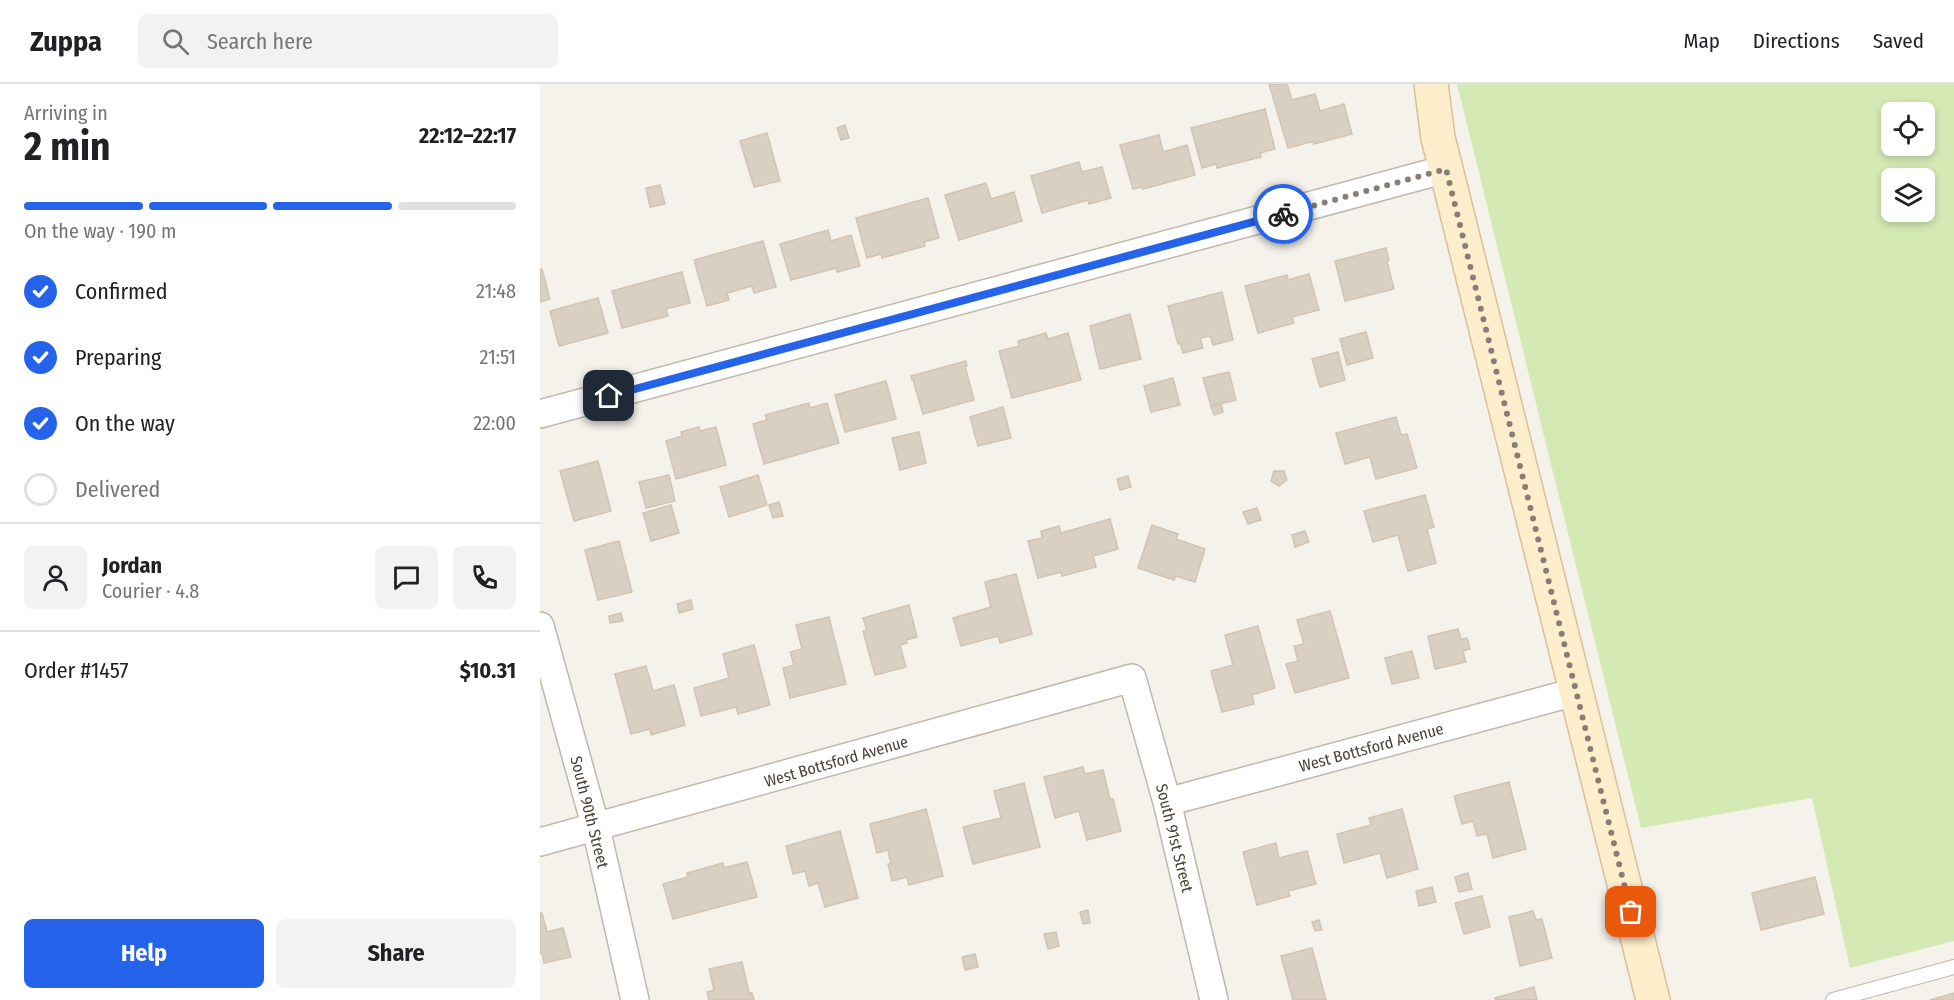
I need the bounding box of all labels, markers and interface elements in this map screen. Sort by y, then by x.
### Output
search box [138,14,558,68]
text: Zuppa [30,25,102,58]
icon: search [159,25,192,58]
text: Search here [207,28,313,55]
text: Map [1683,28,1720,54]
text: Directions [1753,28,1840,54]
text: Saved [1873,28,1924,54]
text: Arriving in [24,101,108,125]
map controls [1881,102,1935,222]
button: locate [1881,102,1935,156]
text: 22:12–22:17 [419,122,516,149]
text: 2 min [24,124,110,170]
button: layers [1881,168,1935,222]
courier [1253,184,1313,244]
icon: bike [1267,198,1300,231]
text: On the way · 190 m [24,219,176,243]
icon: check [24,275,57,308]
text: Confirmed [75,278,168,305]
text: 21:48 [476,279,516,303]
icon: check [24,341,57,374]
text: Preparing [75,344,161,371]
text: 21:51 [480,345,516,369]
pin [583,370,634,421]
icon: home [592,379,625,412]
icon: check [24,407,57,440]
text: On the way [75,410,175,437]
text: 22:00 [473,411,516,435]
text: Delivered [75,476,160,503]
button: person [24,546,87,609]
button: chat [375,546,438,609]
button: phone [453,546,516,609]
text: Jordan [102,552,162,579]
text: Courier · 4.8 [102,579,199,603]
text: Order #1457 [24,657,128,684]
text: $10.31 [460,657,516,684]
street label: West Bottsford Avenue [1297,719,1446,776]
street label: West Bottsford Avenue [762,732,910,791]
street label: South 90th Street [566,754,613,871]
street label: South 91st Street [1152,782,1197,895]
pin [1605,886,1656,937]
icon: bag [1614,895,1647,928]
button: Help [24,919,264,988]
button: Share [276,919,516,988]

